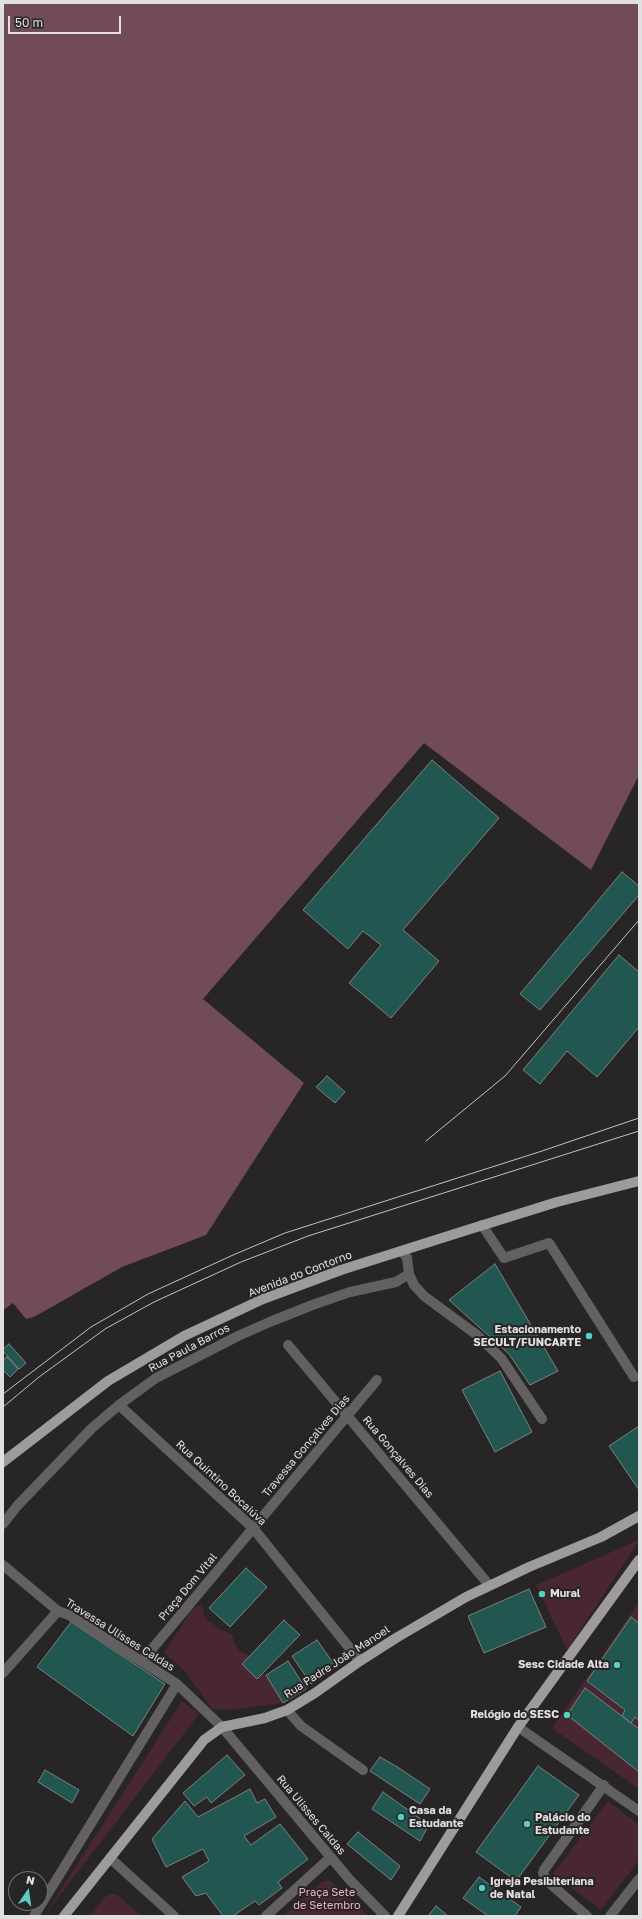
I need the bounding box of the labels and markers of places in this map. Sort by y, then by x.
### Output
place label: Estacionamento SECULT/FUNCARTE [473,1323,581,1349]
marker: Estacionamento SECULT/FUNCARTE [584,1331,594,1341]
place label: Mural [550,1587,581,1601]
marker: Mural [537,1589,547,1599]
place label: Sesc Cidade Alta [518,1658,609,1672]
marker: Sesc Cidade Alta [612,1660,622,1670]
place label: Relógio do SESC [470,1708,559,1722]
marker: Relógio do SESC [562,1710,572,1720]
place label: Casa da Estudante [409,1804,464,1830]
place label: Palácio do Estudante [535,1811,591,1837]
marker: Casa da Estudante [396,1812,406,1822]
marker: Palácio do Estudante [522,1819,532,1829]
place label: Igreja Pesibiteriana de Natal [490,1875,594,1901]
marker: Igreja Pesibiteriana de Natal [477,1883,487,1893]

